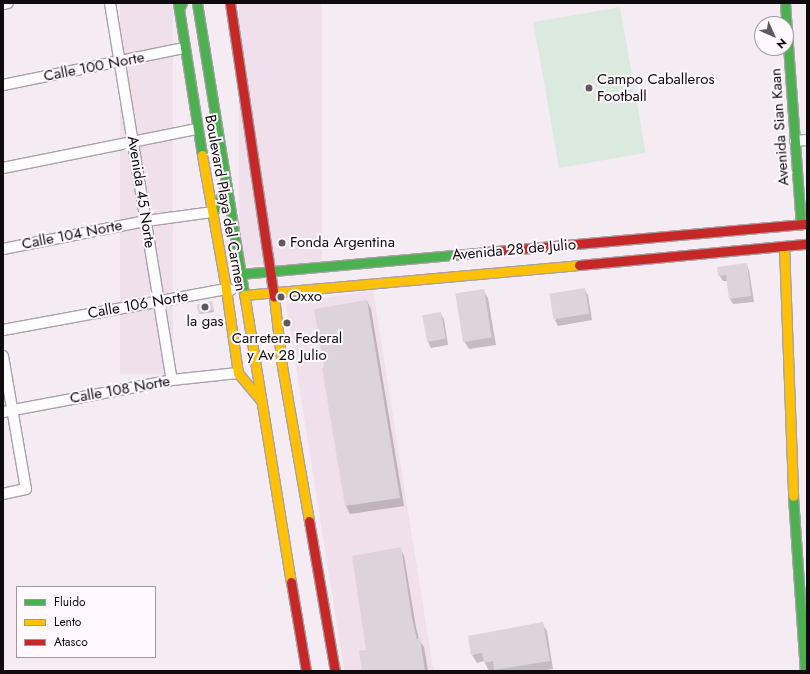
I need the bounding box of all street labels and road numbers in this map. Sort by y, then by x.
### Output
street label: Calle 100 Norte [42,48,146,86]
street label: Avenida Sian Kaan [767,68,793,186]
street label: Boulevard Playa del Carmen [201,113,249,293]
street label: Avenida 45 Norte [123,135,159,249]
street label: Calle 104 Norte [20,216,124,254]
street label: Avenida 28 de Julio [451,236,577,264]
street label: Calle 106 Norte [86,287,190,323]
street label: Calle 108 Norte [69,372,171,408]

